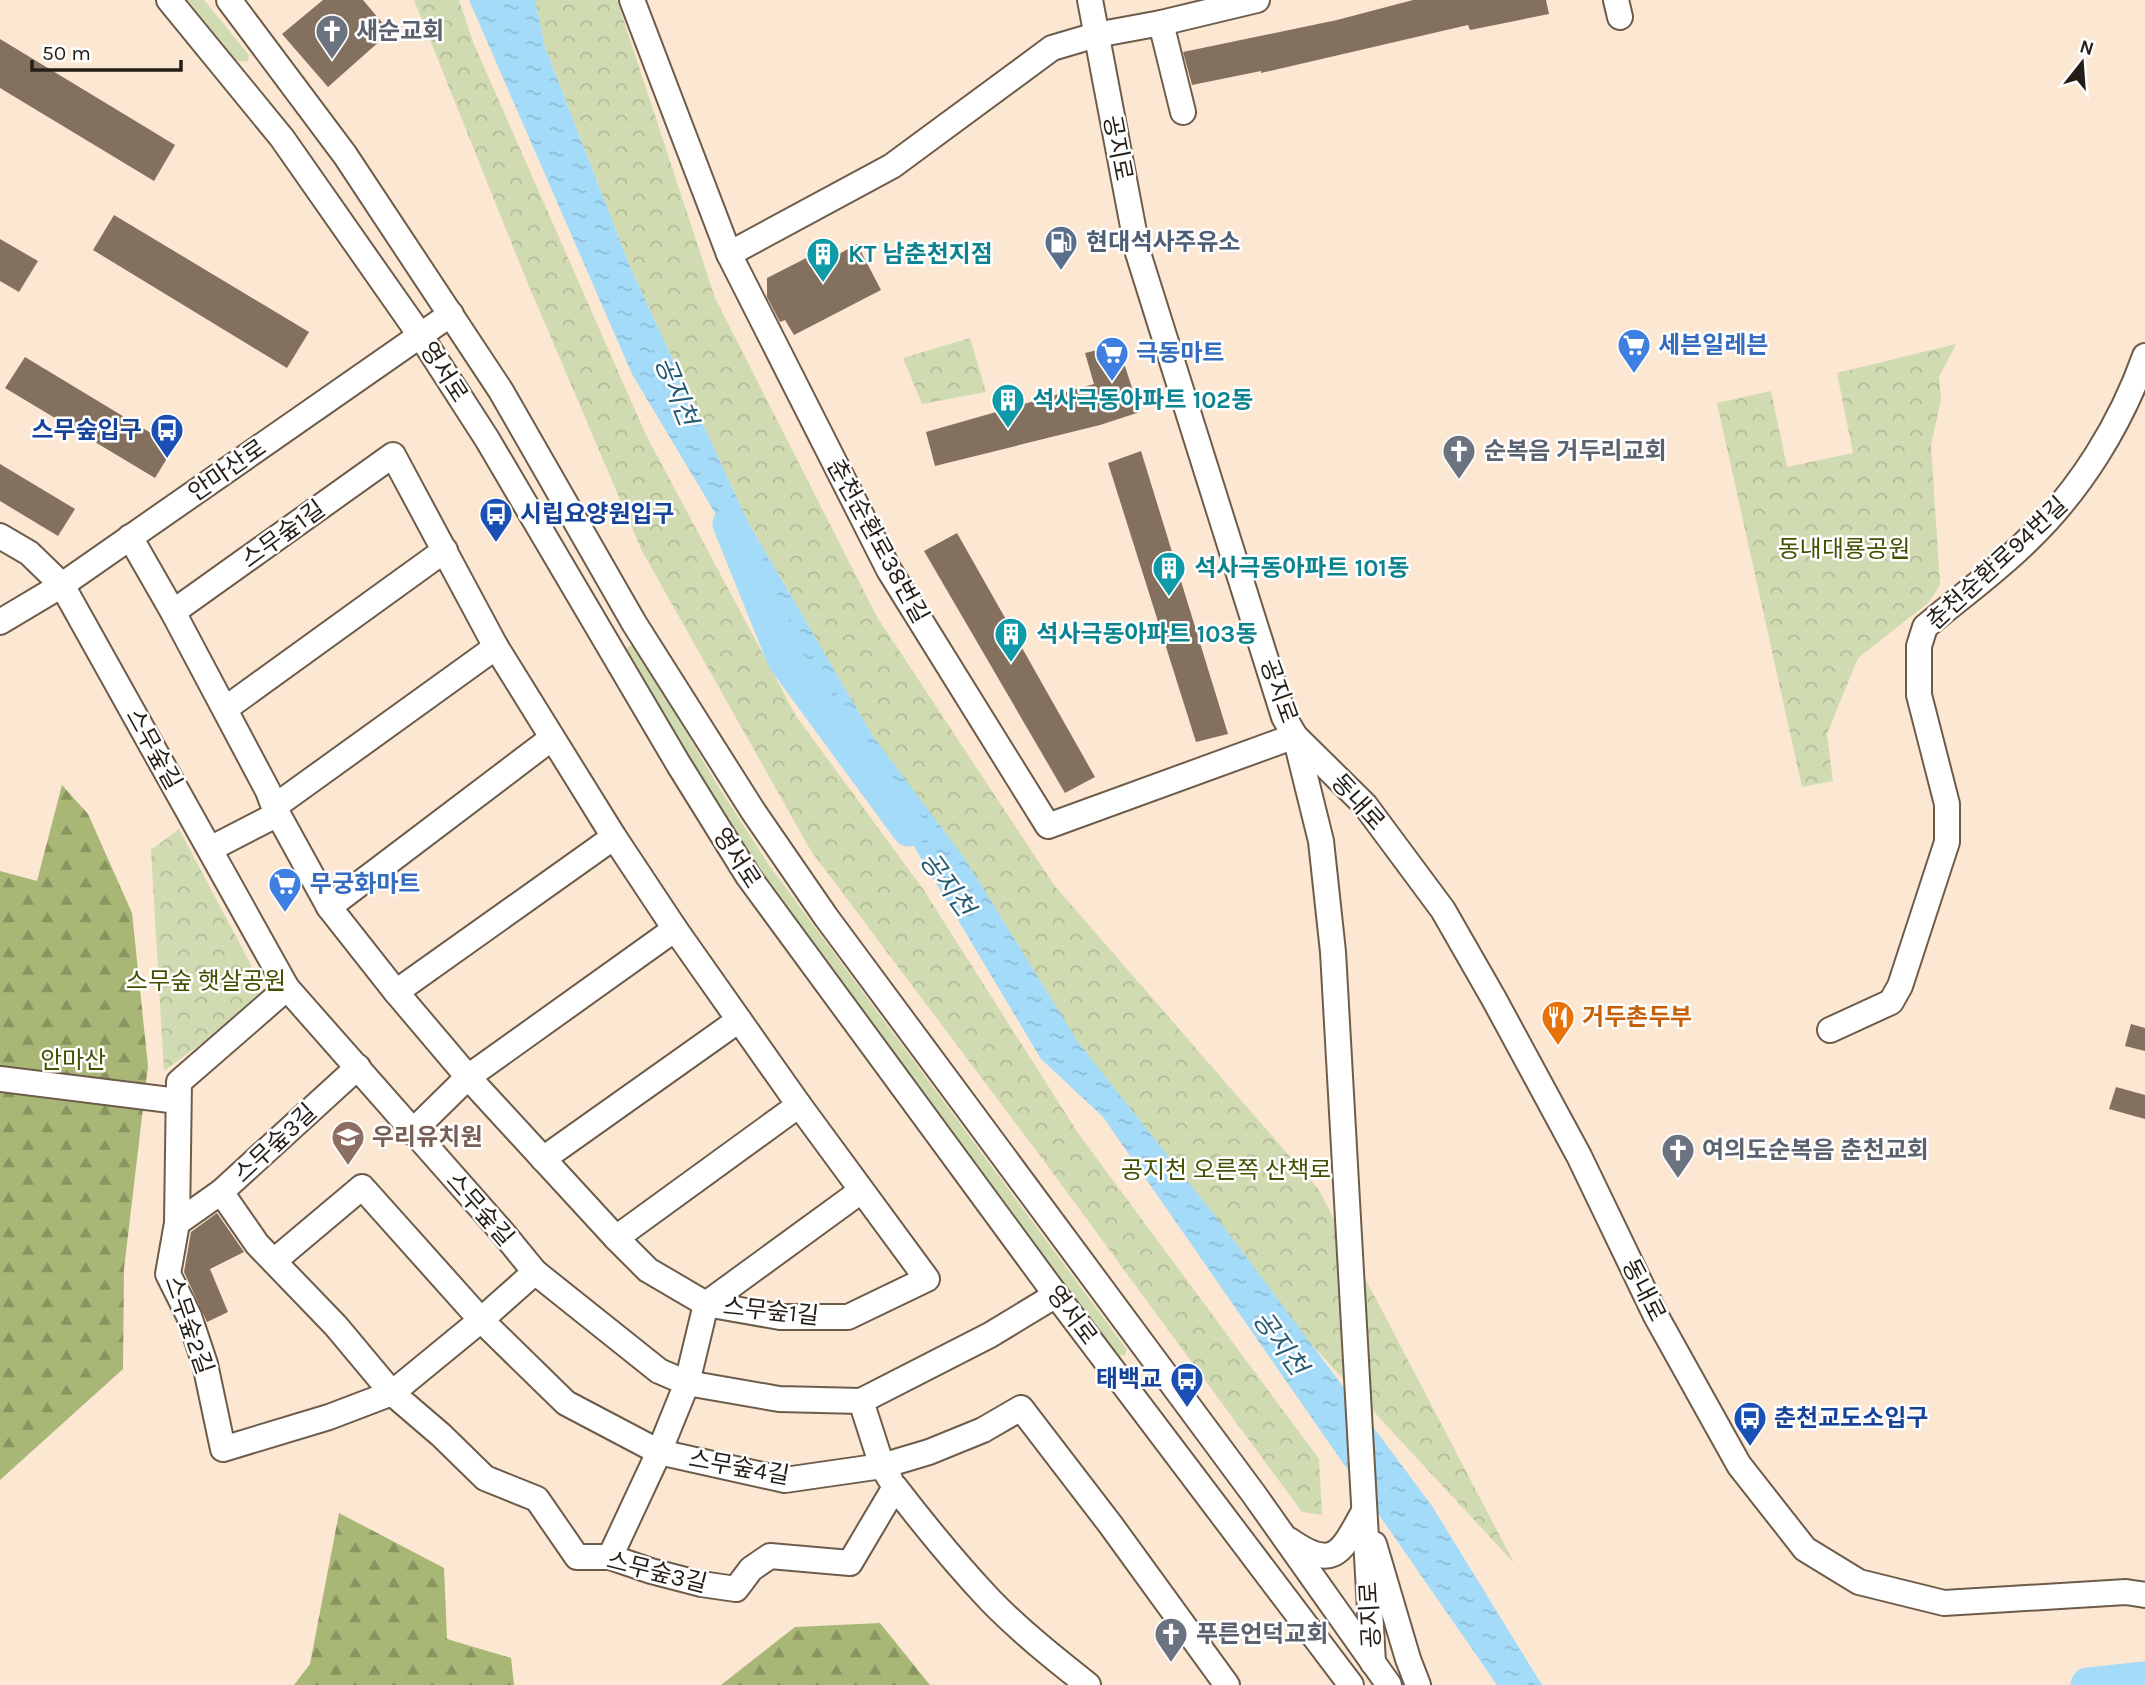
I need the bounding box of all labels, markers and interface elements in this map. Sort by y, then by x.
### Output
church icon: 새순교회 [313,12,351,61]
place label: 새순교회 [356,17,444,45]
scale bar [32,28,180,72]
north arrow [2047,28,2117,98]
text: N [2077,35,2096,60]
text: 50 m [42,41,91,65]
street label: 공지로 [1098,113,1138,183]
fuel station icon: 현대석사주유소 [1042,223,1080,272]
place label: 현대석사주유소 [1086,228,1241,256]
building icon: KT 남춘천지점 [804,235,842,284]
place label: KT 남춘천지점 [848,240,993,268]
supermarket icon: 세븐일레븐 [1615,326,1653,375]
place label: 세븐일레븐 [1658,331,1768,359]
supermarket icon: 극동마트 [1093,334,1131,383]
street label: 영서로 [414,337,474,407]
place label: 극동마트 [1136,339,1224,367]
water label: 공지천 [648,352,705,433]
building icon: 석사극동아파트 102동 [989,381,1027,430]
place label: 석사극동아파트 102동 [1032,386,1253,414]
bus stop icon: 스무숲입구 [148,411,186,460]
place label: 스무숲입구 [32,416,142,444]
church icon: 순복음 거두리교회 [1440,432,1478,481]
street label: 안마산로 [183,433,271,507]
place label: 순복음 거두리교회 [1484,437,1667,465]
street label: 춘천순환로38번길 [821,454,935,628]
street label: 춘천순환로94번길 [1921,491,2073,635]
street label: 스무숲1길 [236,494,330,574]
bus stop icon: 시립요양원입구 [477,495,515,544]
place label: 시립요양원입구 [520,500,675,528]
park label: 동내대룡공원 [1778,535,1910,563]
building icon: 석사극동아파트 101동 [1150,549,1188,598]
place label: 석사극동아파트 101동 [1194,554,1409,582]
building icon: 석사극동아파트 103동 [992,615,1030,664]
place label: 석사극동아파트 103동 [1036,620,1257,648]
street label: 공지로 [1255,655,1303,727]
street label: 스무숲길 [120,704,188,794]
street label: 동내로 [1325,768,1391,836]
street label: 영서로 [707,823,767,893]
water label: 공지천 [913,846,982,925]
supermarket icon: 무궁화마트 [266,865,304,914]
place label: 무궁화마트 [310,870,420,898]
park label: 스무숲 햇살공원 [126,967,286,995]
restaurant icon: 거두촌두부 [1539,998,1577,1047]
place label: 거두촌두부 [1582,1003,1692,1031]
park label: 안마산 [40,1046,106,1074]
street label: 스무숲3길 [228,1098,322,1188]
school or university icon: 우리유치원 [329,1118,367,1167]
place label: 우리유치원 [372,1123,482,1151]
church icon: 여의도순복음 춘천교회 [1659,1131,1697,1180]
place label: 여의도순복음 춘천교회 [1702,1136,1929,1164]
park label: 공지천 오른쪽 산책로 [1121,1156,1331,1184]
street label: 스무숲길 [440,1166,520,1252]
street label: 동내로 [1616,1254,1672,1326]
street label: 스무숲2길 [159,1272,219,1378]
street label: 영서로 [1041,1280,1103,1350]
street label: 스무숲1길 [722,1292,820,1330]
water label: 공지천 [1246,1305,1315,1384]
bus stop icon: 태백교 [1168,1360,1206,1409]
place label: 태백교 [1096,1365,1162,1393]
bus stop icon: 춘천교도소입구 [1731,1399,1769,1448]
place label: 춘천교도소입구 [1774,1404,1929,1432]
street label: 스무숲4길 [686,1444,792,1490]
street label: 스무숲3길 [604,1546,710,1598]
street label: 공지로 [1354,1581,1386,1649]
church icon: 푸른언덕교회 [1152,1615,1190,1664]
place label: 푸른언덕교회 [1196,1620,1328,1648]

